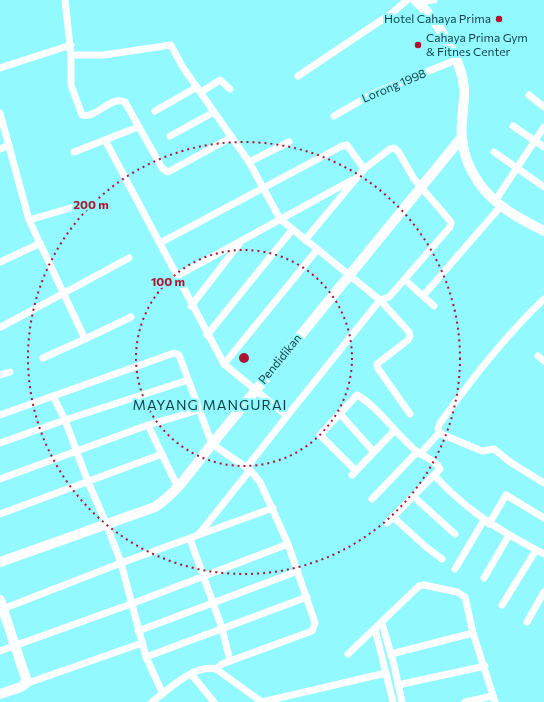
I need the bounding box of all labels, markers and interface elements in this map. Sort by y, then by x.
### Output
place label: Hotel Cahaya Prima [384,11,491,25]
marker: Hotel Cahaya Prima [494,14,504,24]
place label: Cahaya Prima Gym & Fitnes Center [426,30,528,58]
marker: Cahaya Prima Gym & Fitnes Center [413,40,423,50]
street label: Lorong 1998 [359,65,428,105]
text: 200 m [73,197,109,211]
text: 100 m [151,274,185,288]
street label: Pendidikan [255,331,304,386]
centre of rings [237,351,251,365]
district label: MAYANG MANGURAI [133,396,287,413]

